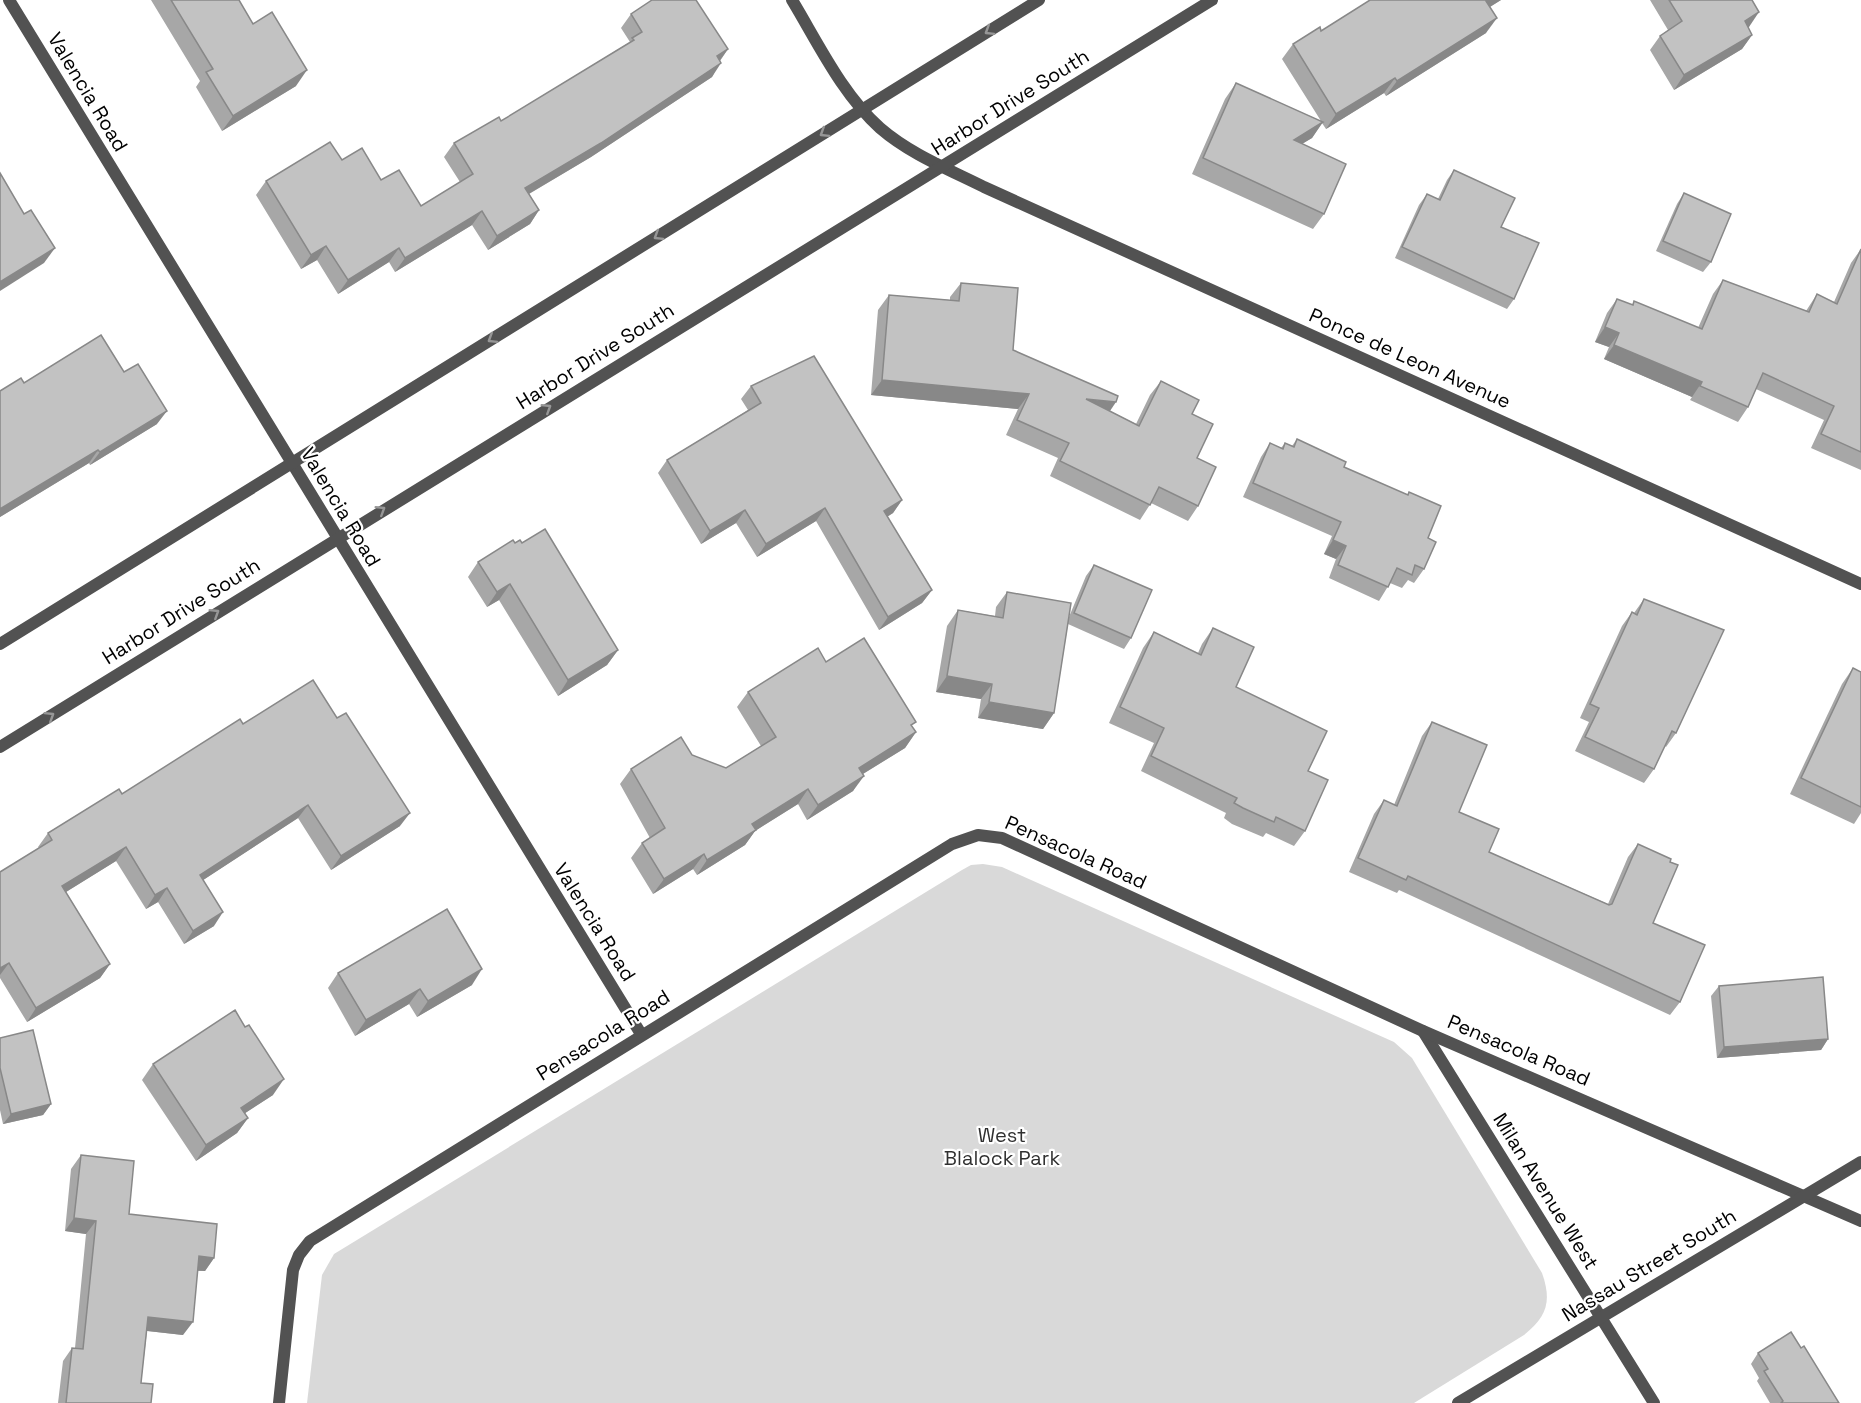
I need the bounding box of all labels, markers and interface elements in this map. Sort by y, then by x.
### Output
one-way arrow [985,23,995,35]
street label: Valencia Road [42,28,134,156]
street label: Harbor Drive South [926,43,1094,161]
one-way arrow [820,126,830,138]
one-way arrow [654,229,664,241]
street label: Harbor Drive South [511,297,679,415]
street label: Ponce de Leon Avenue [1305,302,1515,414]
one-way arrow [488,332,498,344]
one-way arrow [541,404,551,416]
street label: Valencia Road [295,443,387,571]
one-way arrow [375,506,385,518]
street label: Harbor Drive South [97,552,265,670]
one-way arrow [208,609,219,620]
one-way arrow [43,712,54,723]
street label: Pensacola Road [1001,809,1151,895]
street label: Valencia Road [548,858,642,986]
street label: Pensacola Road [531,984,675,1086]
street label: Pensacola Road [1444,1008,1594,1092]
street label: Milan Avenue West [1487,1108,1605,1274]
park label: West Blalock Park [944,1122,1060,1171]
street label: Nassau Street South [1557,1203,1741,1327]

